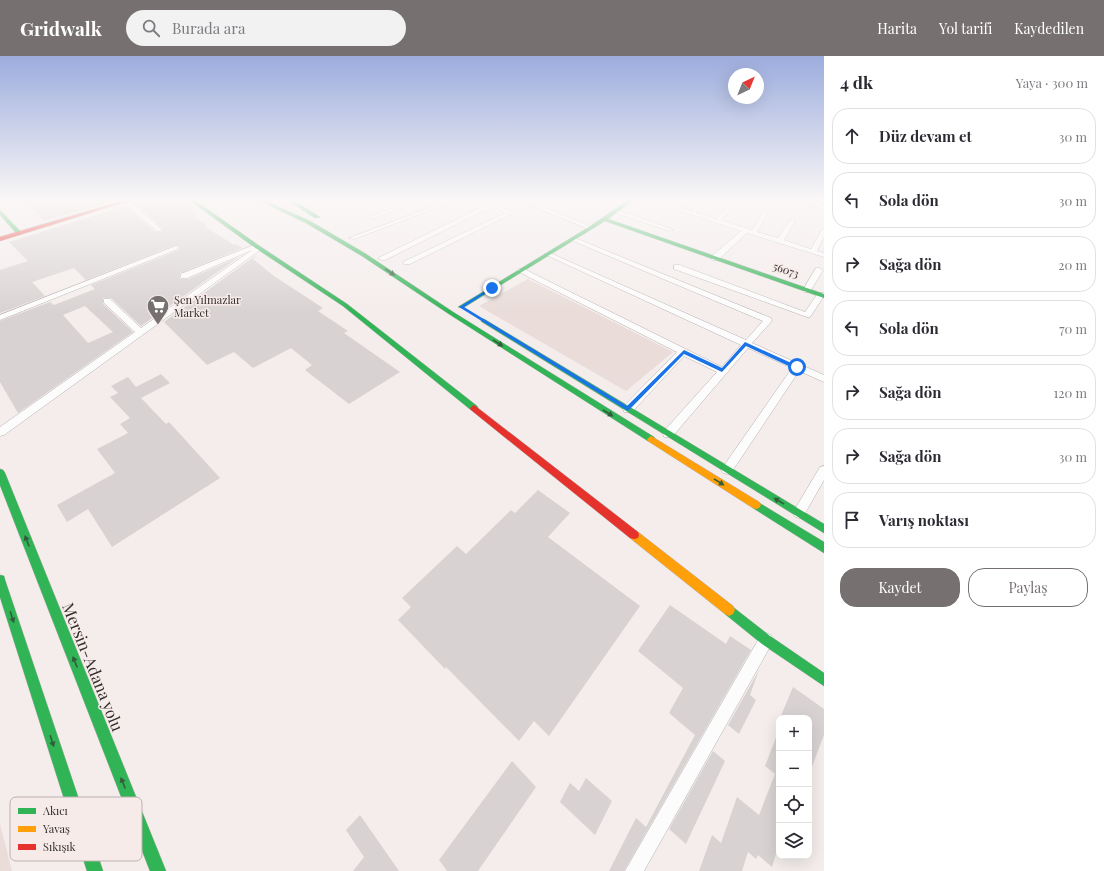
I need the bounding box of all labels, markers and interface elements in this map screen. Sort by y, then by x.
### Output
search box [126,10,406,46]
text: Gridwalk [20,15,102,41]
icon: search [140,17,162,39]
text: Burada ara [172,18,245,38]
text: Harita [877,19,917,38]
text: Yol tarifi [939,19,992,38]
text: Kaydedilen [1014,19,1084,38]
north arrow [728,68,764,104]
text: 4 dk [840,71,873,93]
text: Yaya · 300 m [1016,74,1088,91]
icon: ahead [841,125,863,147]
text: Düz devam et [879,126,972,146]
text: 30 m [1059,128,1087,145]
icon: left [841,189,863,211]
text: Sola dön [879,190,939,210]
text: 30 m [1059,192,1087,209]
icon: right [841,253,863,275]
text: Sağa dön [879,254,942,274]
text: 20 m [1058,256,1087,273]
street label: 56073 [771,258,801,281]
one-way arrow [385,268,395,276]
route end [483,279,501,297]
place label: Şen Yılmazlar Market [174,292,241,320]
supermarket icon: Şen Yılmazlar Market [145,293,171,326]
icon: left [841,317,863,339]
text: Sola dön [879,318,939,338]
text: 70 m [1059,320,1087,337]
one-way arrow [493,340,504,347]
route start [788,358,806,376]
icon: right [841,381,863,403]
text: Sağa dön [879,382,942,402]
text: 120 m [1053,384,1087,401]
one-way arrow [603,409,614,416]
icon: right [841,445,863,467]
text: Sağa dön [879,446,942,466]
text: 30 m [1059,448,1087,465]
one-way arrow [713,478,724,486]
one-way arrow [774,497,784,505]
icon: arrive [841,509,863,531]
text: Varış noktası [879,510,969,530]
one-way arrow [23,535,29,547]
button: Kaydet [840,568,960,607]
button: Paylaş [968,568,1088,607]
street label: Mersin-Adana yolu [58,599,129,734]
one-way arrow [9,612,15,624]
one-way arrow [71,655,77,667]
map controls [776,715,812,859]
button: + [776,715,812,751]
one-way arrow [50,735,56,747]
button: − [776,751,812,787]
one-way arrow [119,776,125,788]
button: locate [776,787,812,823]
legend [10,797,142,861]
text: Akıcı [42,803,68,818]
text: Yavaş [42,821,70,836]
button: layers [776,823,812,859]
text: Sıkışık [43,839,76,854]

